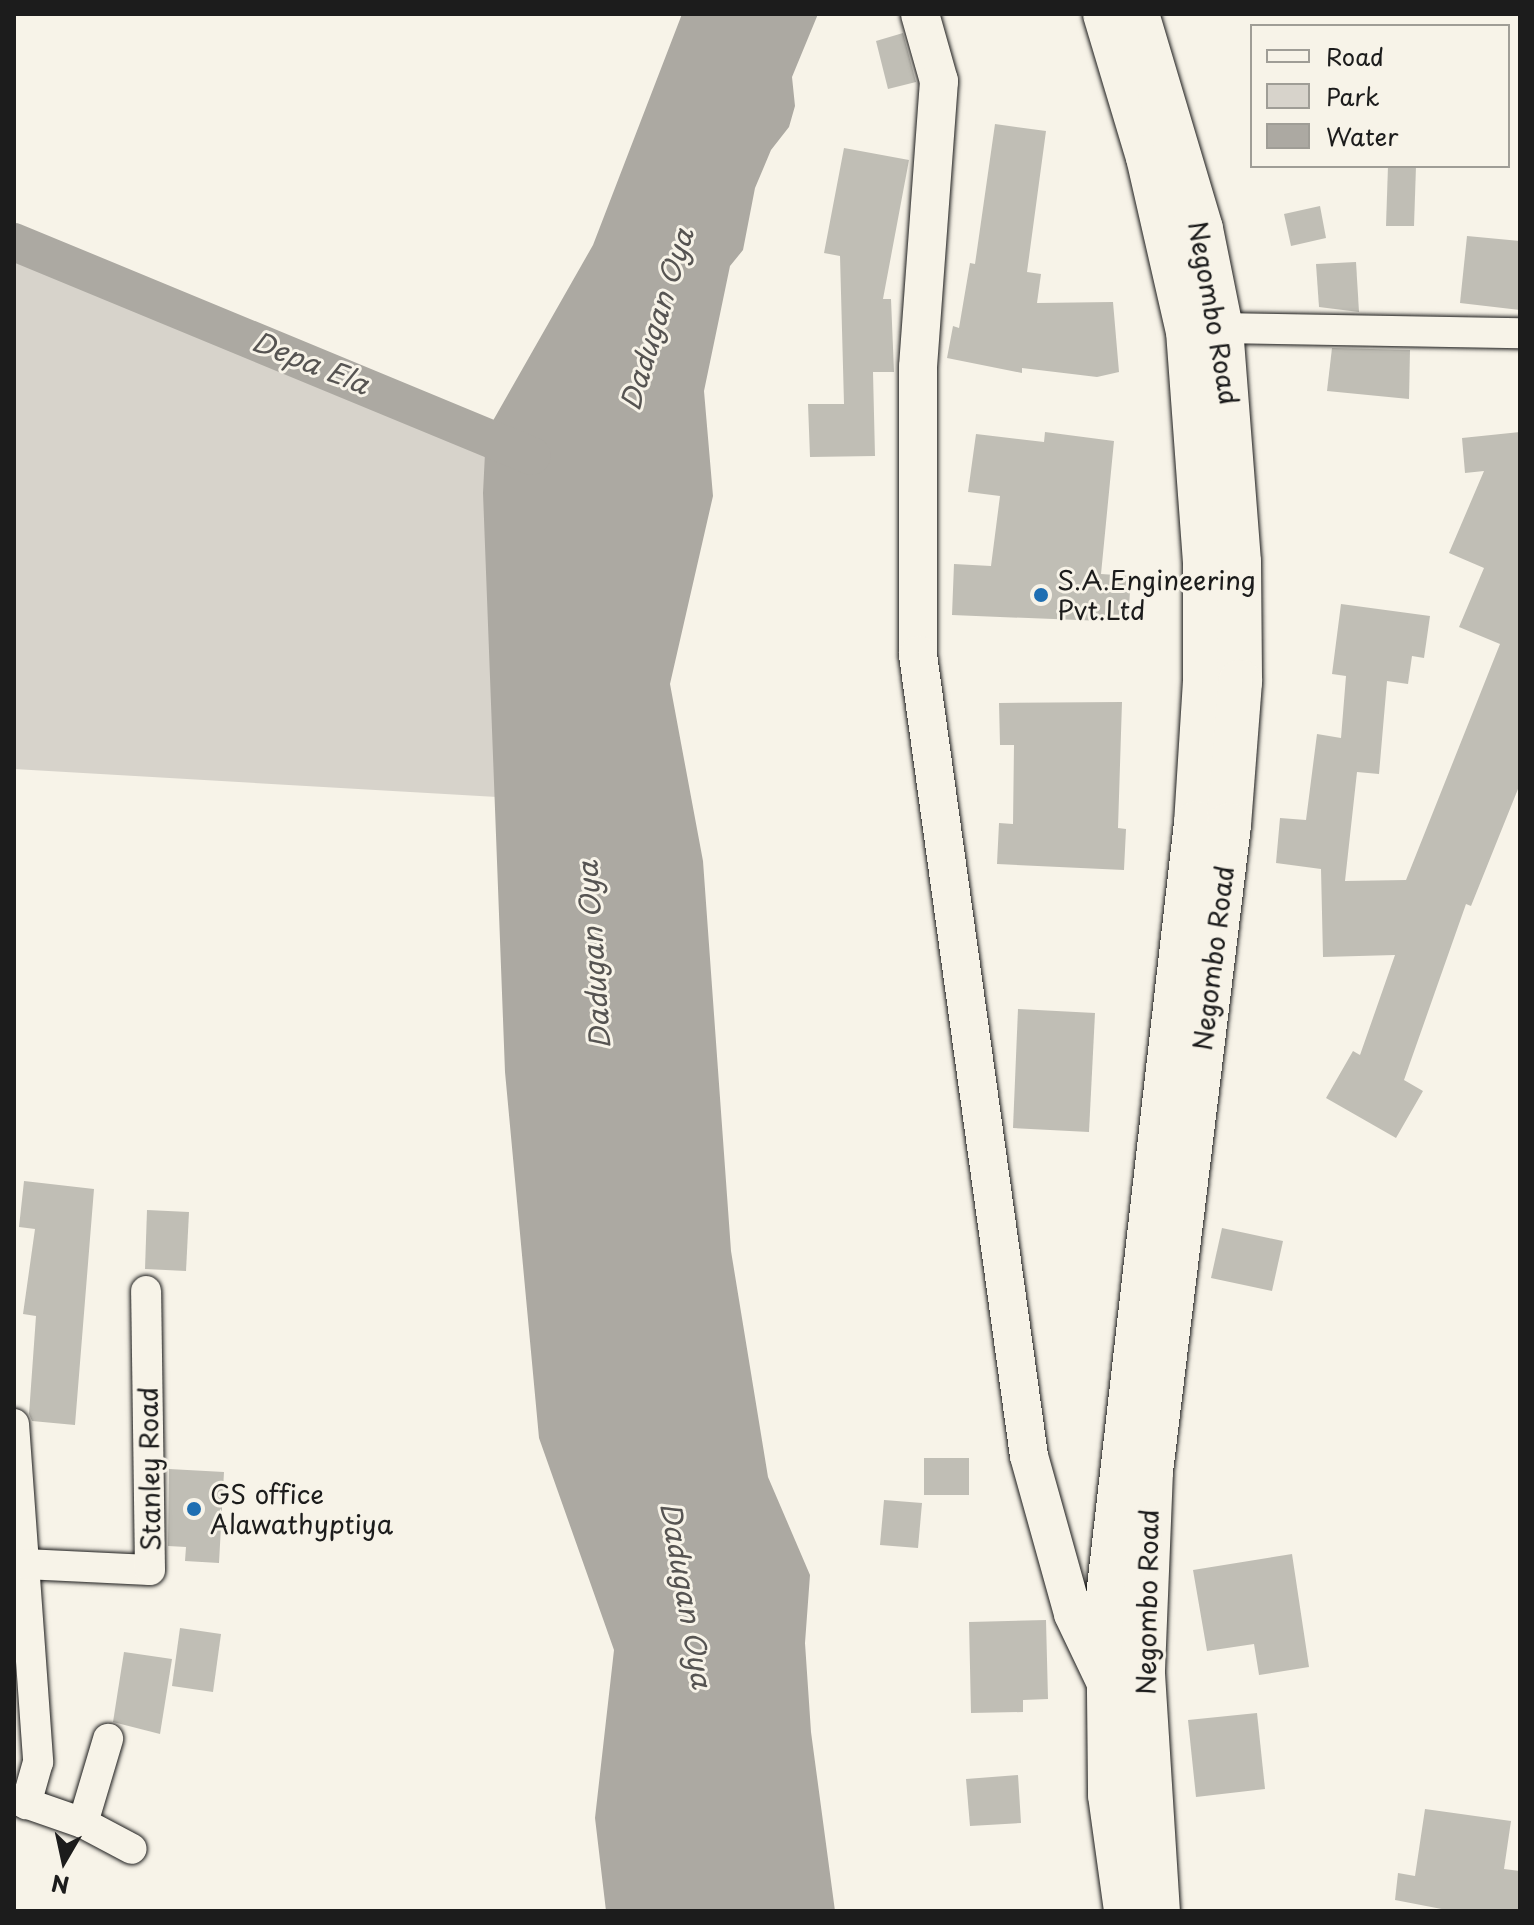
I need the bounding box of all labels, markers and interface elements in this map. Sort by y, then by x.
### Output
legend [1250,24,1510,168]
text: Road [1326,38,1384,74]
text: Park [1326,78,1380,114]
text: Water [1326,118,1398,154]
street label: Negombo Road [1182,218,1246,408]
water label: Dadugan Oya [613,225,699,413]
water label: Depa Ela [248,324,374,400]
place label: S.A.Engineering Pvt.Ltd [1057,564,1256,626]
marker: S.A.Engineering Pvt.Ltd [1032,586,1050,604]
water label: Dadugan Oya [570,860,616,1050]
street label: Negombo Road [1186,863,1240,1053]
street label: Stanley Road [132,1385,166,1553]
place label: GS office Alawathyptiya [210,1478,393,1540]
marker: GS office Alawathyptiya [185,1500,203,1518]
water label: Dadugan Oya [654,1500,720,1690]
street label: Negombo Road [1130,1508,1164,1696]
north arrow [24,1821,104,1901]
text: N [49,1868,71,1903]

